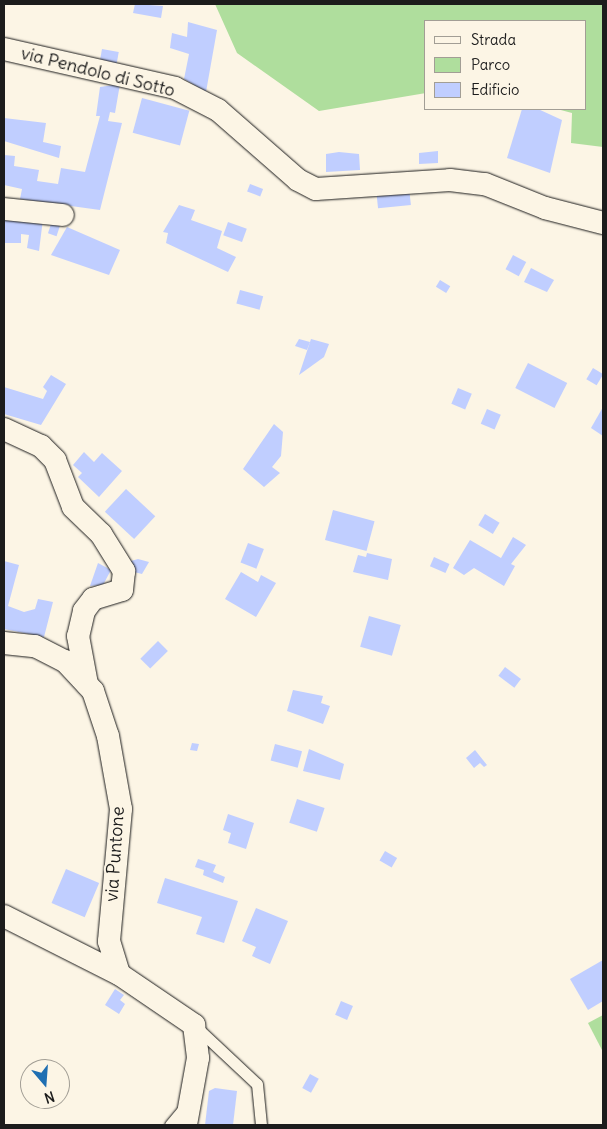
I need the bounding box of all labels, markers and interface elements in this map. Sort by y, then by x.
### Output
legend [424,20,587,110]
text: Strada [471,30,516,49]
street label: via Pendolo di Sotto [19,42,177,102]
text: Parco [471,55,510,74]
text: Edificio [471,80,519,99]
street label: via Puntone [101,806,129,902]
north arrow [20,1059,70,1109]
text: N [42,1087,57,1107]

